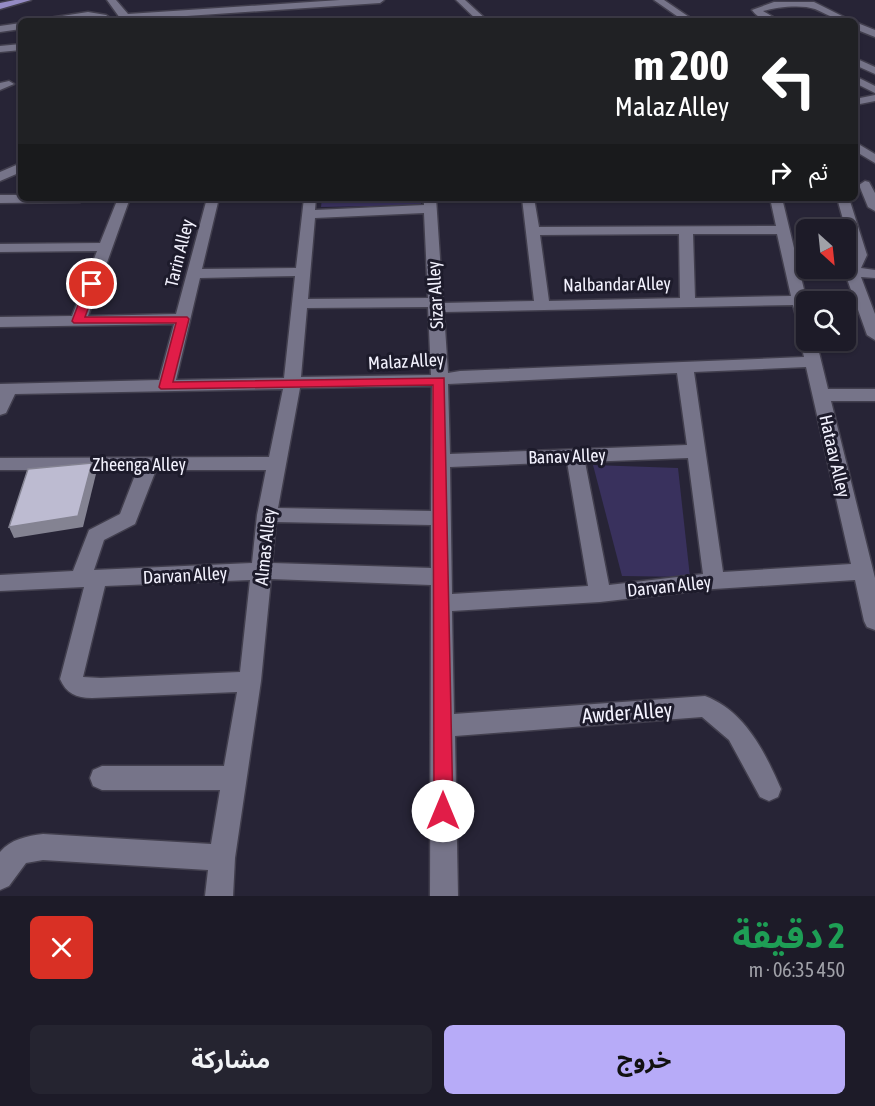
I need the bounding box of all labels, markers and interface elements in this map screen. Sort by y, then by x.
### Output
text: 200 m [634,41,729,89]
icon: left [750,42,828,120]
text: Malaz Alley [615,91,729,122]
icon: right [764,156,797,189]
text: ثم [809,159,828,185]
street label: Tarin Alley [160,217,198,289]
north arrow [796,219,856,279]
map controls [796,219,856,351]
pin [66,258,117,309]
street label: Sizar Alley [423,261,447,329]
icon: arrive [75,267,108,300]
street label: Nalbandar Alley [563,273,671,295]
button: search [796,291,856,351]
street label: Malaz Alley [367,349,445,373]
street label: Hataav Alley [815,413,855,499]
street label: Banav Alley [528,444,606,468]
street label: Zheenga Alley [92,454,186,475]
street label: Almas Alley [251,507,279,587]
street label: Darvan Alley [142,562,228,588]
street label: Darvan Alley [626,571,712,601]
street label: Awder Alley [581,697,673,727]
position arrow [411,779,475,843]
text: 2 دقيقة [733,914,845,956]
button: close [30,916,93,979]
text: 450 m · 06:35 [749,958,845,981]
button: مشاركة [30,1025,432,1094]
button: خروج [444,1025,845,1094]

